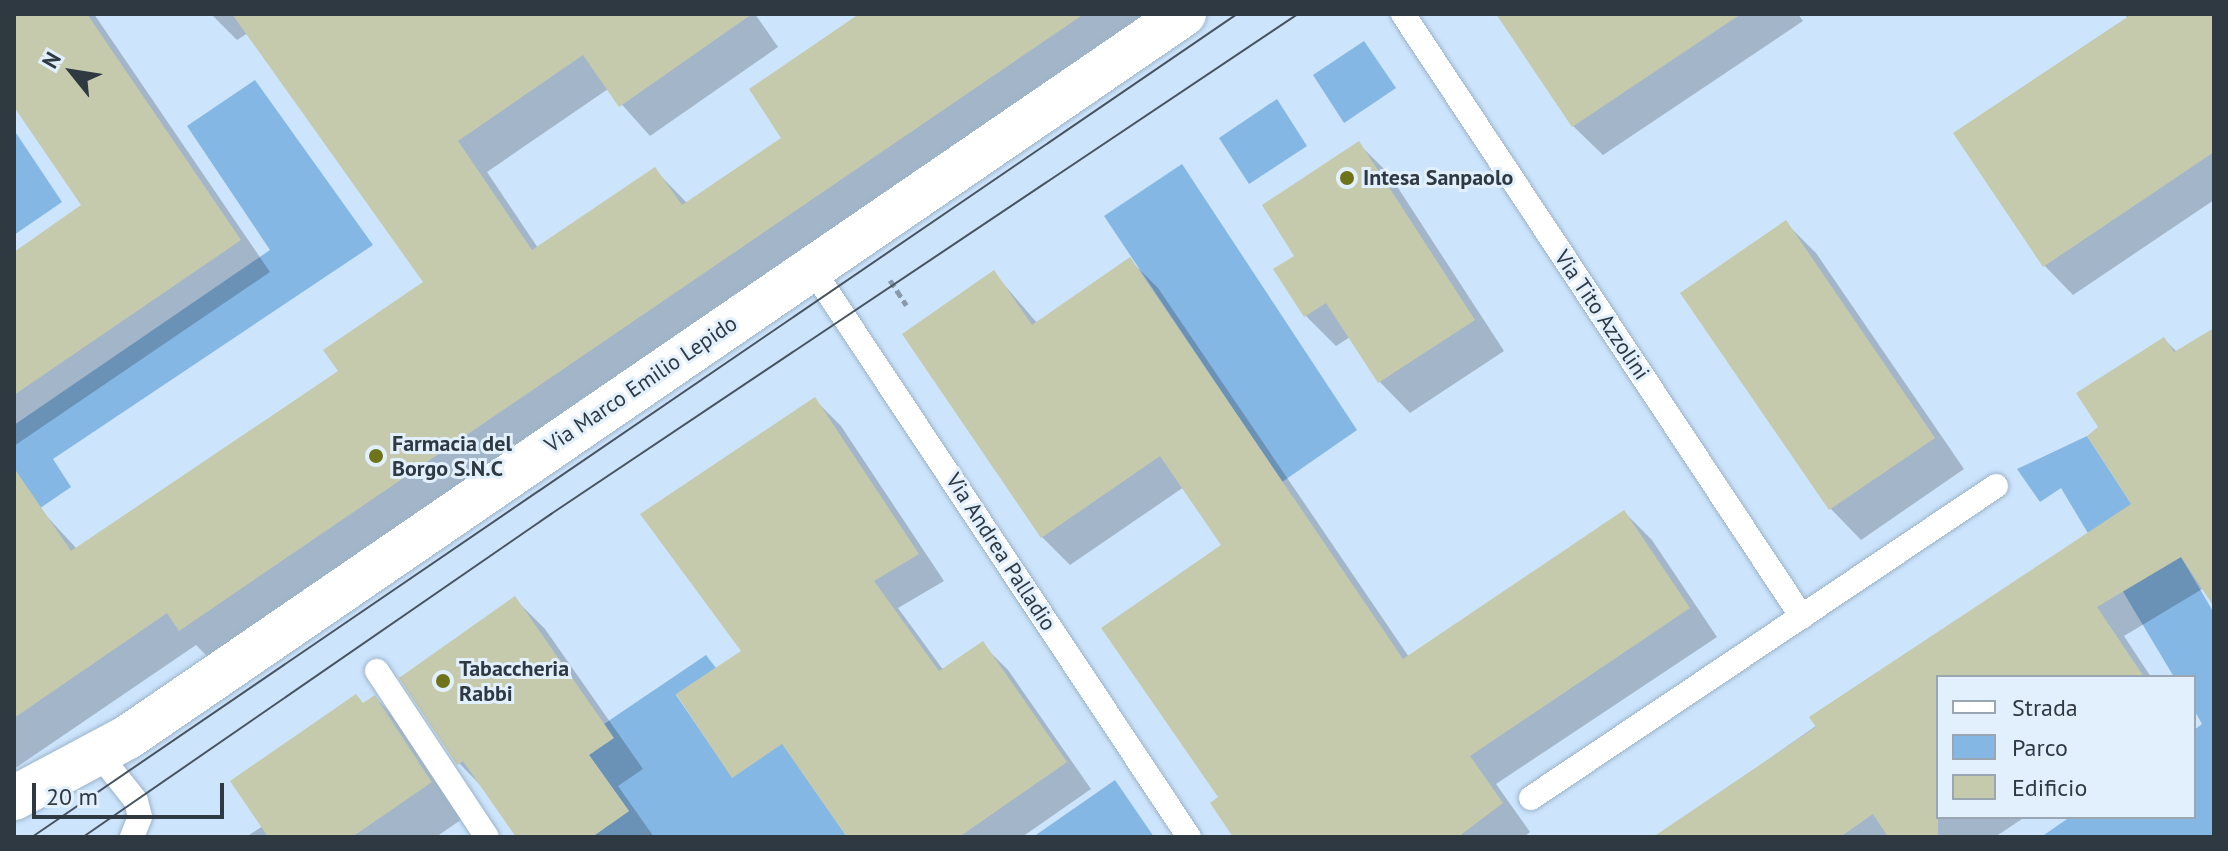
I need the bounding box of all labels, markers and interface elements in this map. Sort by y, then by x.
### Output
north arrow [32,32,112,112]
text: N [35,47,67,73]
place label: Intesa Sanpaolo [1363,165,1513,191]
marker: Intesa Sanpaolo [1338,169,1356,187]
street label: Via Tito Azzolini [1549,245,1655,385]
street label: Via Marco Emilio Lepido [540,310,742,458]
place label: Farmacia del Borgo S.N.C [392,430,512,482]
marker: Farmacia del Borgo S.N.C [367,447,385,465]
street label: Via Andrea Palladio [940,468,1062,636]
place label: Tabaccheria Rabbi [459,655,569,706]
marker: Tabaccheria Rabbi [434,672,452,690]
legend [1936,675,2196,819]
text: Strada [2012,692,2078,723]
text: Parco [2012,732,2068,763]
scale bar [36,767,228,817]
text: Edificio [2012,772,2087,803]
text: 20 m [46,781,98,812]

